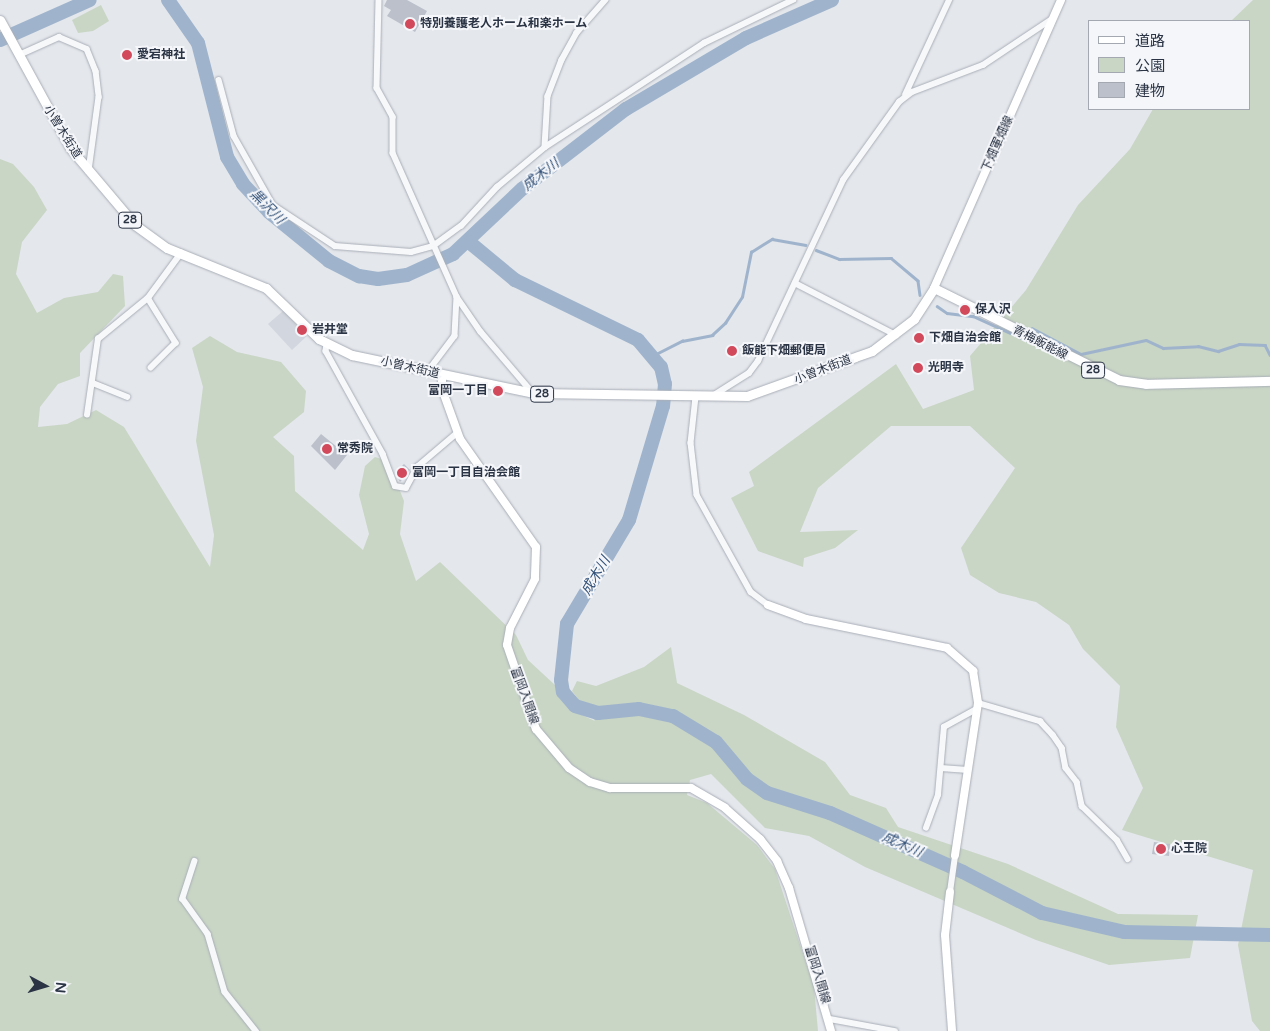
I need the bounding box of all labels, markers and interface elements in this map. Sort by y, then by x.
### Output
place label: 特別養護老人ホーム和楽ホーム [420,17,588,31]
marker: 特別養護老人ホーム和楽ホーム [404,18,416,30]
legend [1088,20,1250,110]
text: 道路 [1135,32,1165,50]
place label: 愛宕神社 [137,48,185,62]
marker: 愛宕神社 [121,49,133,61]
text: 公園 [1135,57,1165,75]
text: 建物 [1135,82,1165,100]
street label: 小曽木街道 [40,103,84,161]
street label: 下畑軍畑線 [979,114,1017,174]
water label: 成木川 [519,155,563,195]
water label: 黒沢川 [246,186,288,228]
road number: 28 [118,212,142,228]
place label: 保入沢 [975,303,1011,317]
marker: 保入沢 [959,304,971,316]
place label: 岩井堂 [312,323,348,337]
street label: 青梅飯能線 [1010,323,1070,363]
marker: 岩井堂 [296,324,308,336]
place label: 下畑自治会館 [929,331,1001,345]
marker: 下畑自治会館 [913,332,925,344]
place label: 飯能下畑郵便局 [742,344,826,358]
marker: 飯能下畑郵便局 [726,345,738,357]
street label: 小曽木街道 [792,353,854,387]
street label: 小曽木街道 [379,354,441,382]
place label: 光明寺 [928,361,964,375]
marker: 光明寺 [912,362,924,374]
road number: 28 [1080,362,1106,378]
place label: 富岡一丁目 [428,384,488,398]
marker: 富岡一丁目 [492,385,504,397]
road number: 28 [530,386,554,402]
place label: 常秀院 [337,442,373,456]
marker: 常秀院 [321,443,333,455]
place label: 富岡一丁目自治会館 [412,466,520,480]
marker: 富岡一丁目自治会館 [396,467,408,479]
water label: 成木川 [578,554,614,598]
street label: 富岡入間線 [507,665,541,727]
water label: 成木川 [879,829,925,861]
place label: 心王院 [1171,842,1207,856]
marker: 心王院 [1155,843,1167,855]
street label: 富岡入間線 [801,944,833,1006]
north arrow [20,961,70,1011]
text: N [51,981,69,994]

